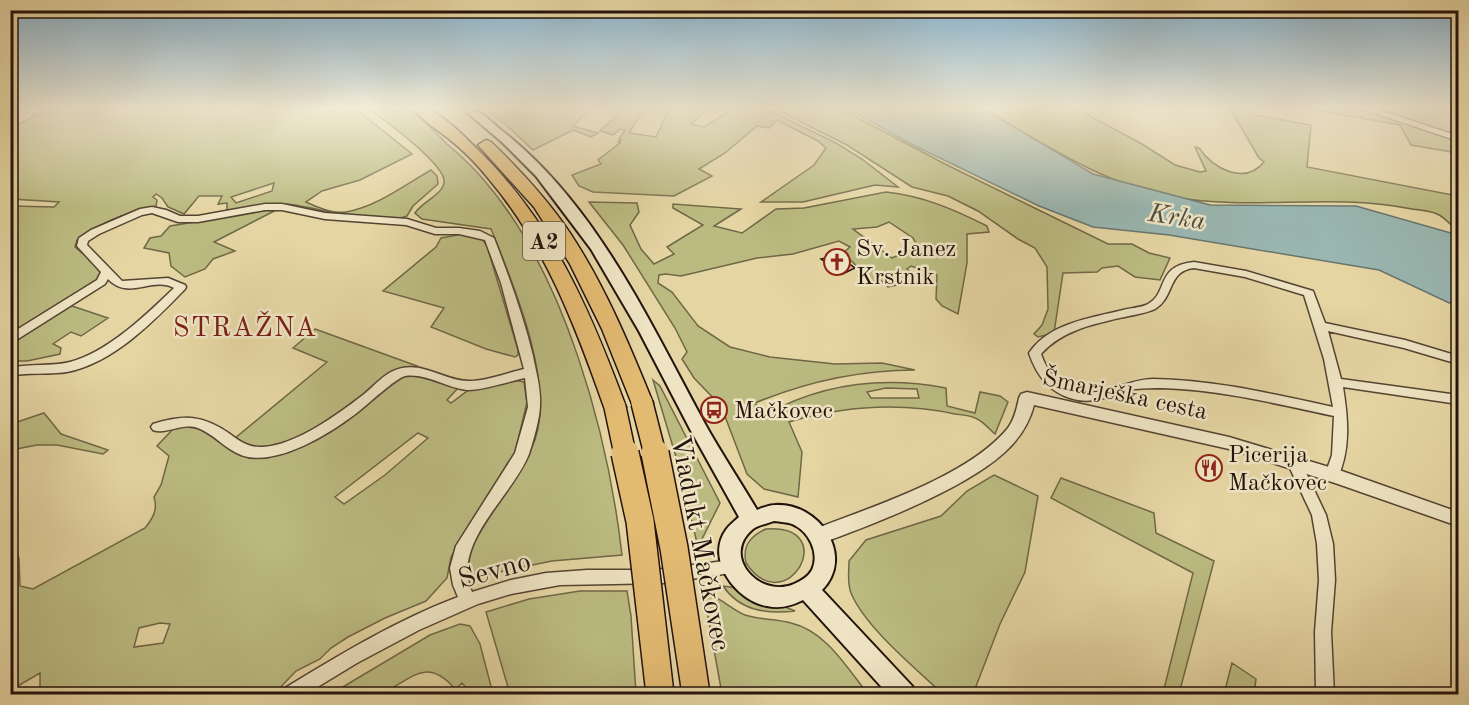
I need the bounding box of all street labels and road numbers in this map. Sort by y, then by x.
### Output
road number: A2 [523,222,565,260]
street label: Šmarješka cesta [1040,362,1210,425]
street label: Viadukt Mačkovec [664,433,734,654]
street label: Sevno [455,549,534,595]

